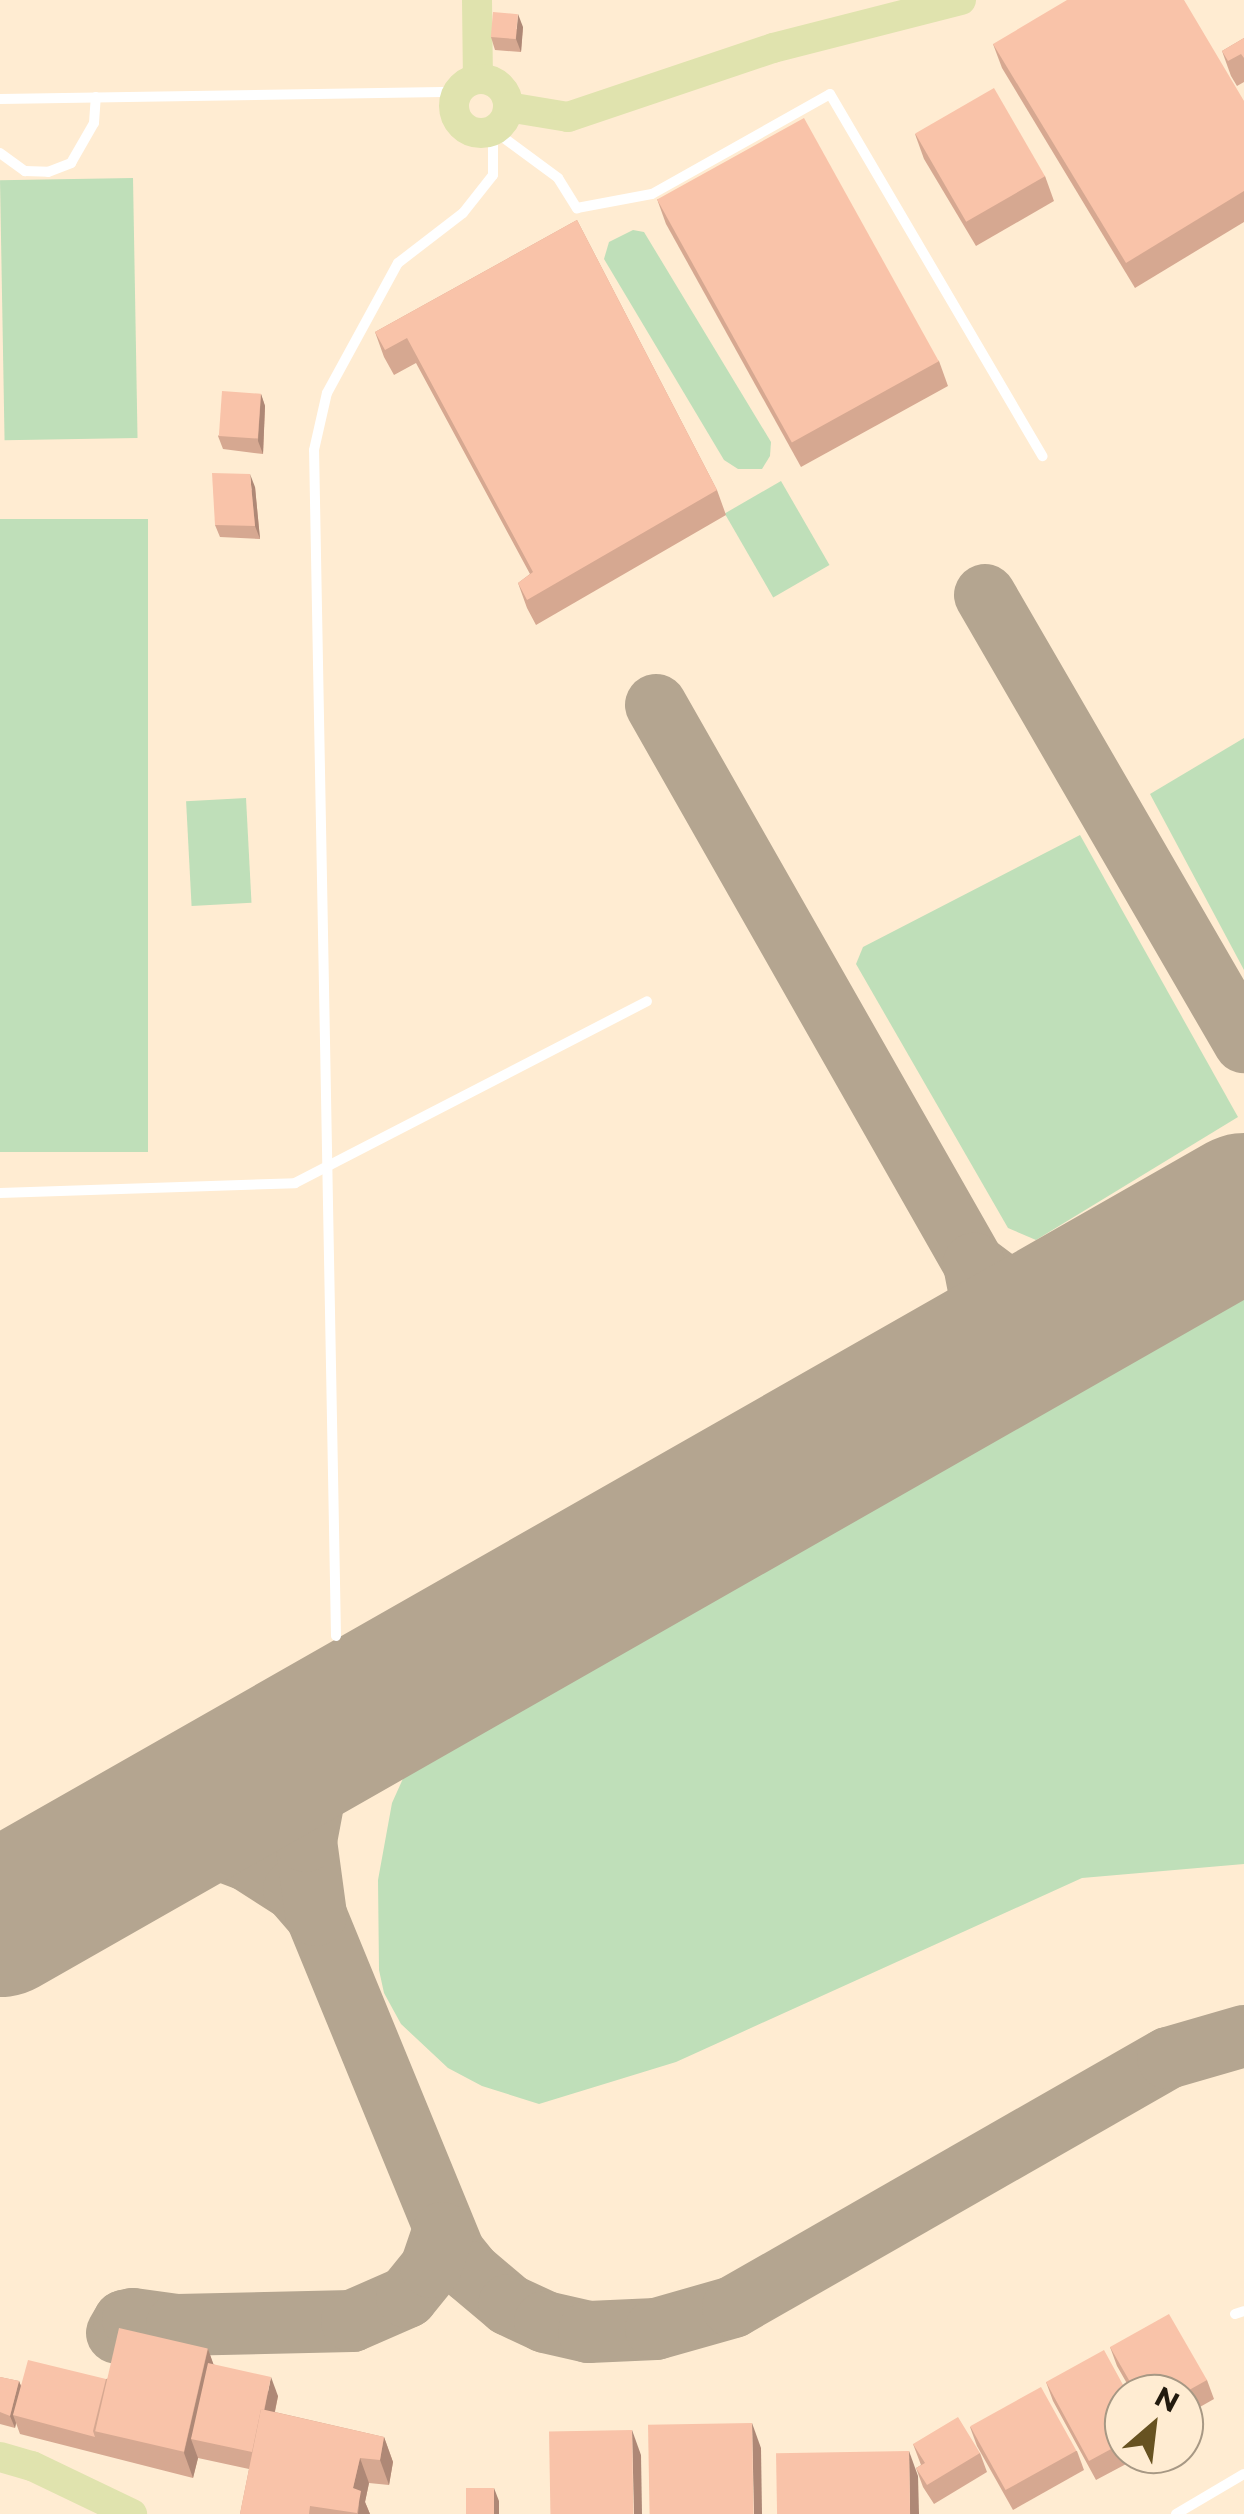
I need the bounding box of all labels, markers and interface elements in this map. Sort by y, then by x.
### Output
north arrow [1104,2374,1204,2474]
text: N [1149,2379,1185,2420]

